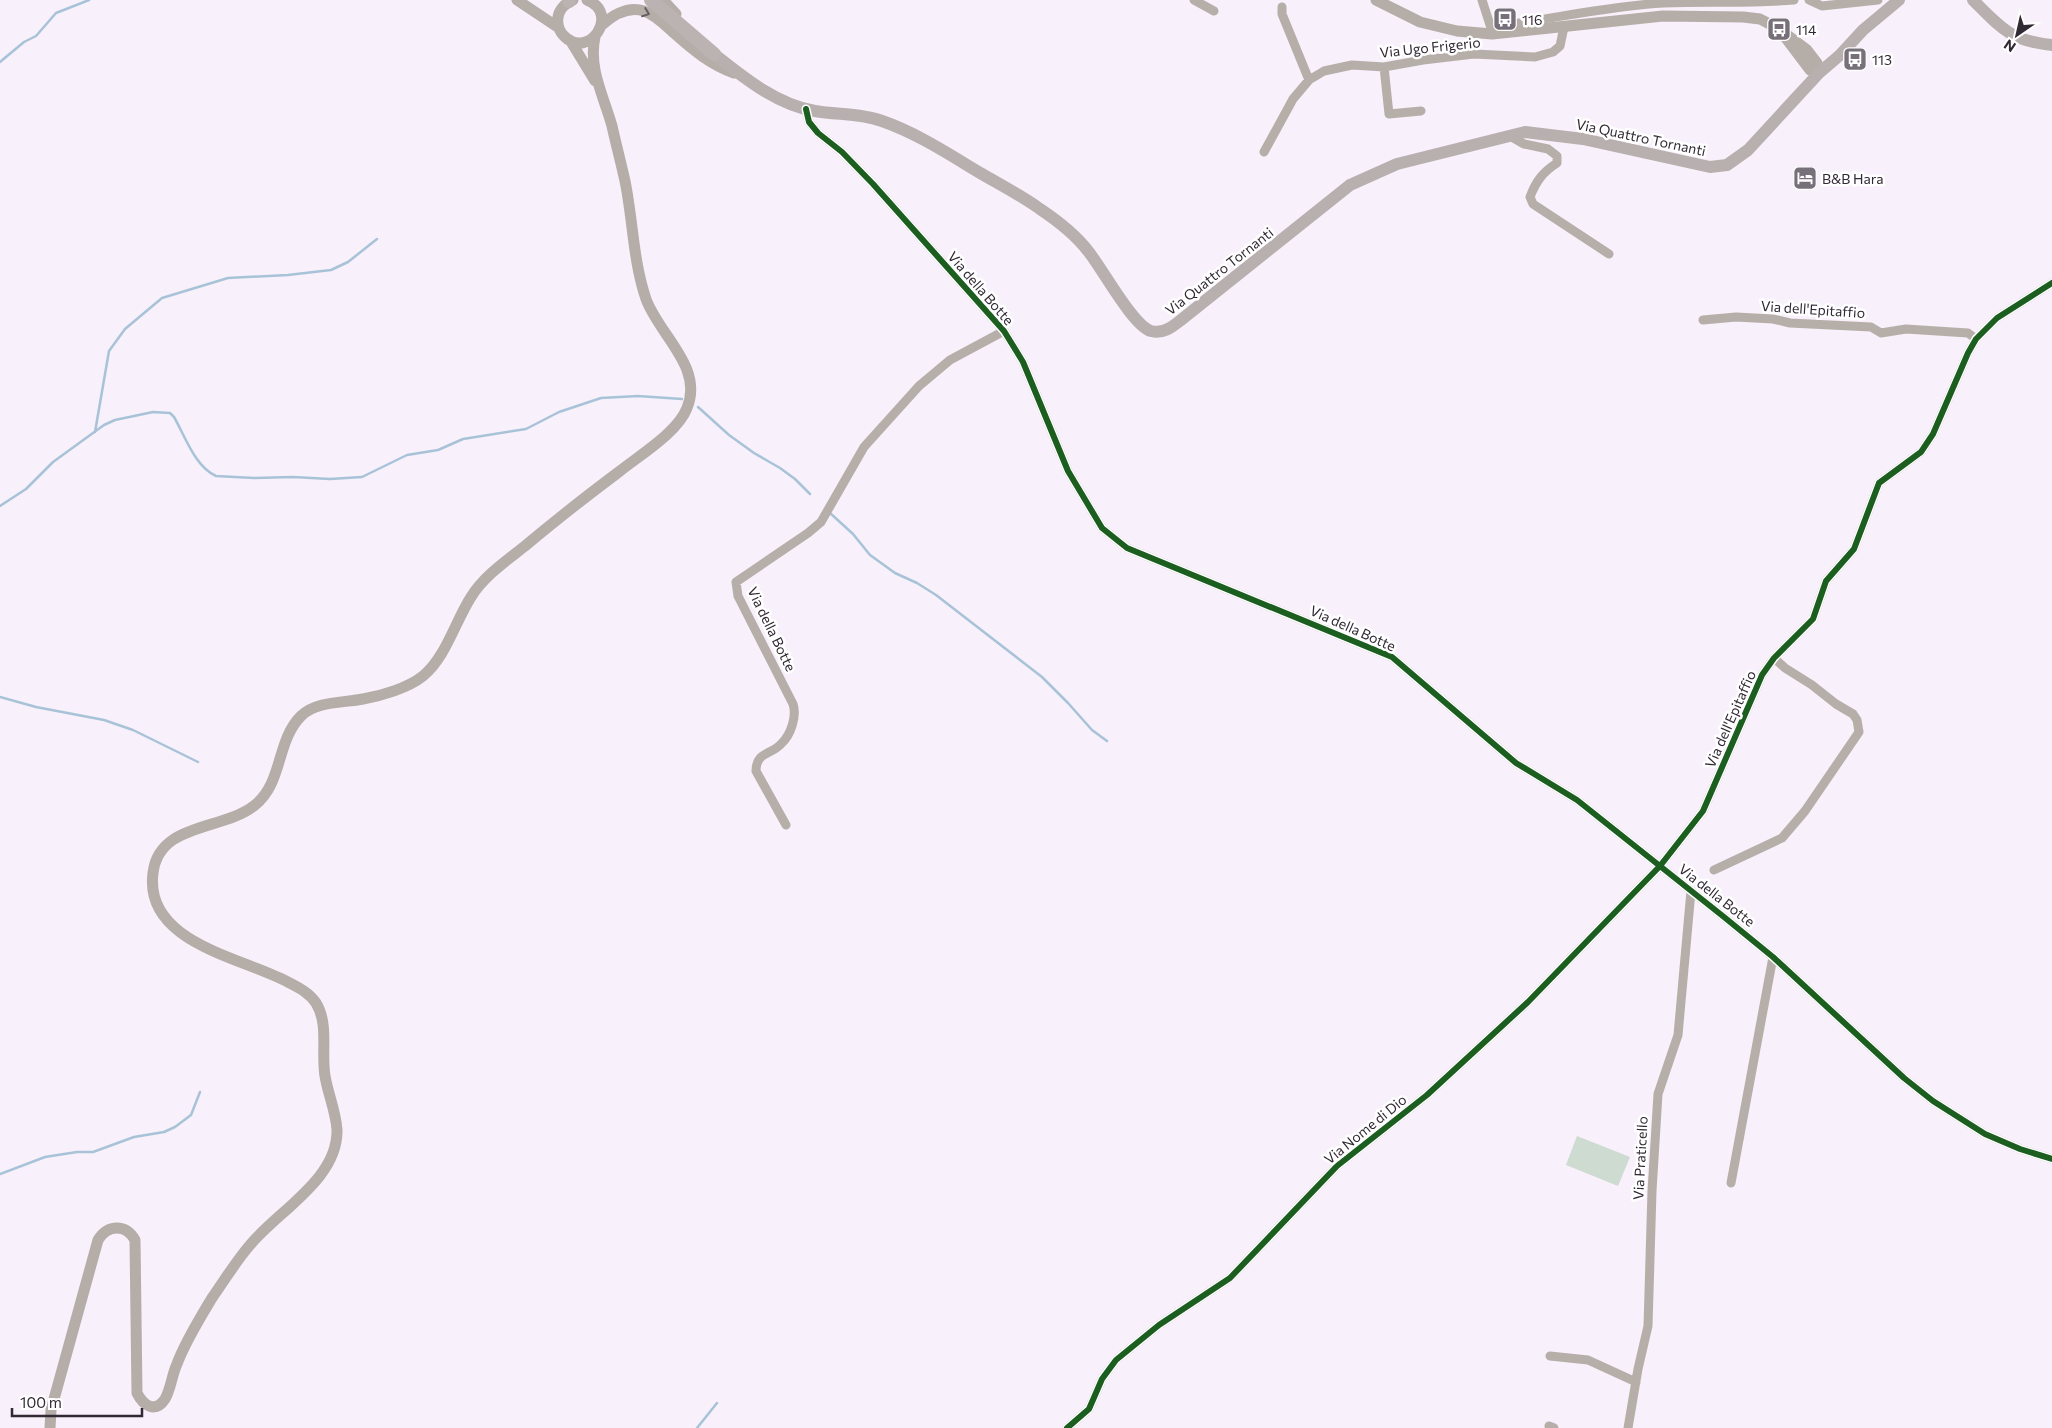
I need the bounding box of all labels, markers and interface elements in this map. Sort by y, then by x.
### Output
bus stop icon: 116 [1492,6,1518,32]
one-way arrow [641,7,650,17]
north arrow [1992,10,2042,60]
place label: 116 [1522,11,1542,28]
bus stop icon: 114 [1766,16,1792,42]
place label: 114 [1796,21,1817,38]
street label: Via Ugo Frigerio [1379,33,1481,61]
text: N [2000,36,2019,56]
bus stop icon: 113 [1842,46,1868,72]
place label: 113 [1872,51,1892,68]
street label: Via Quattro Tornanti [1575,115,1707,159]
hotel icon: B&B Hara [1792,165,1818,191]
place label: B&B Hara [1822,170,1884,187]
street label: Via Quattro Tornanti [1162,224,1276,318]
street label: Via della Botte [944,248,1018,328]
street label: Via dell'Epitaffio [1760,297,1866,321]
street label: Via della Botte [744,584,800,674]
street label: Via della Botte [1308,602,1398,654]
street label: Via dell'Epitaffio [1701,668,1759,770]
street label: Via della Botte [1676,860,1758,930]
street label: Via Nome di Dio [1320,1091,1410,1167]
street label: Via Praticello [1629,1116,1651,1200]
scale bar [12,1386,142,1418]
text: 100 m [20,1393,62,1411]

